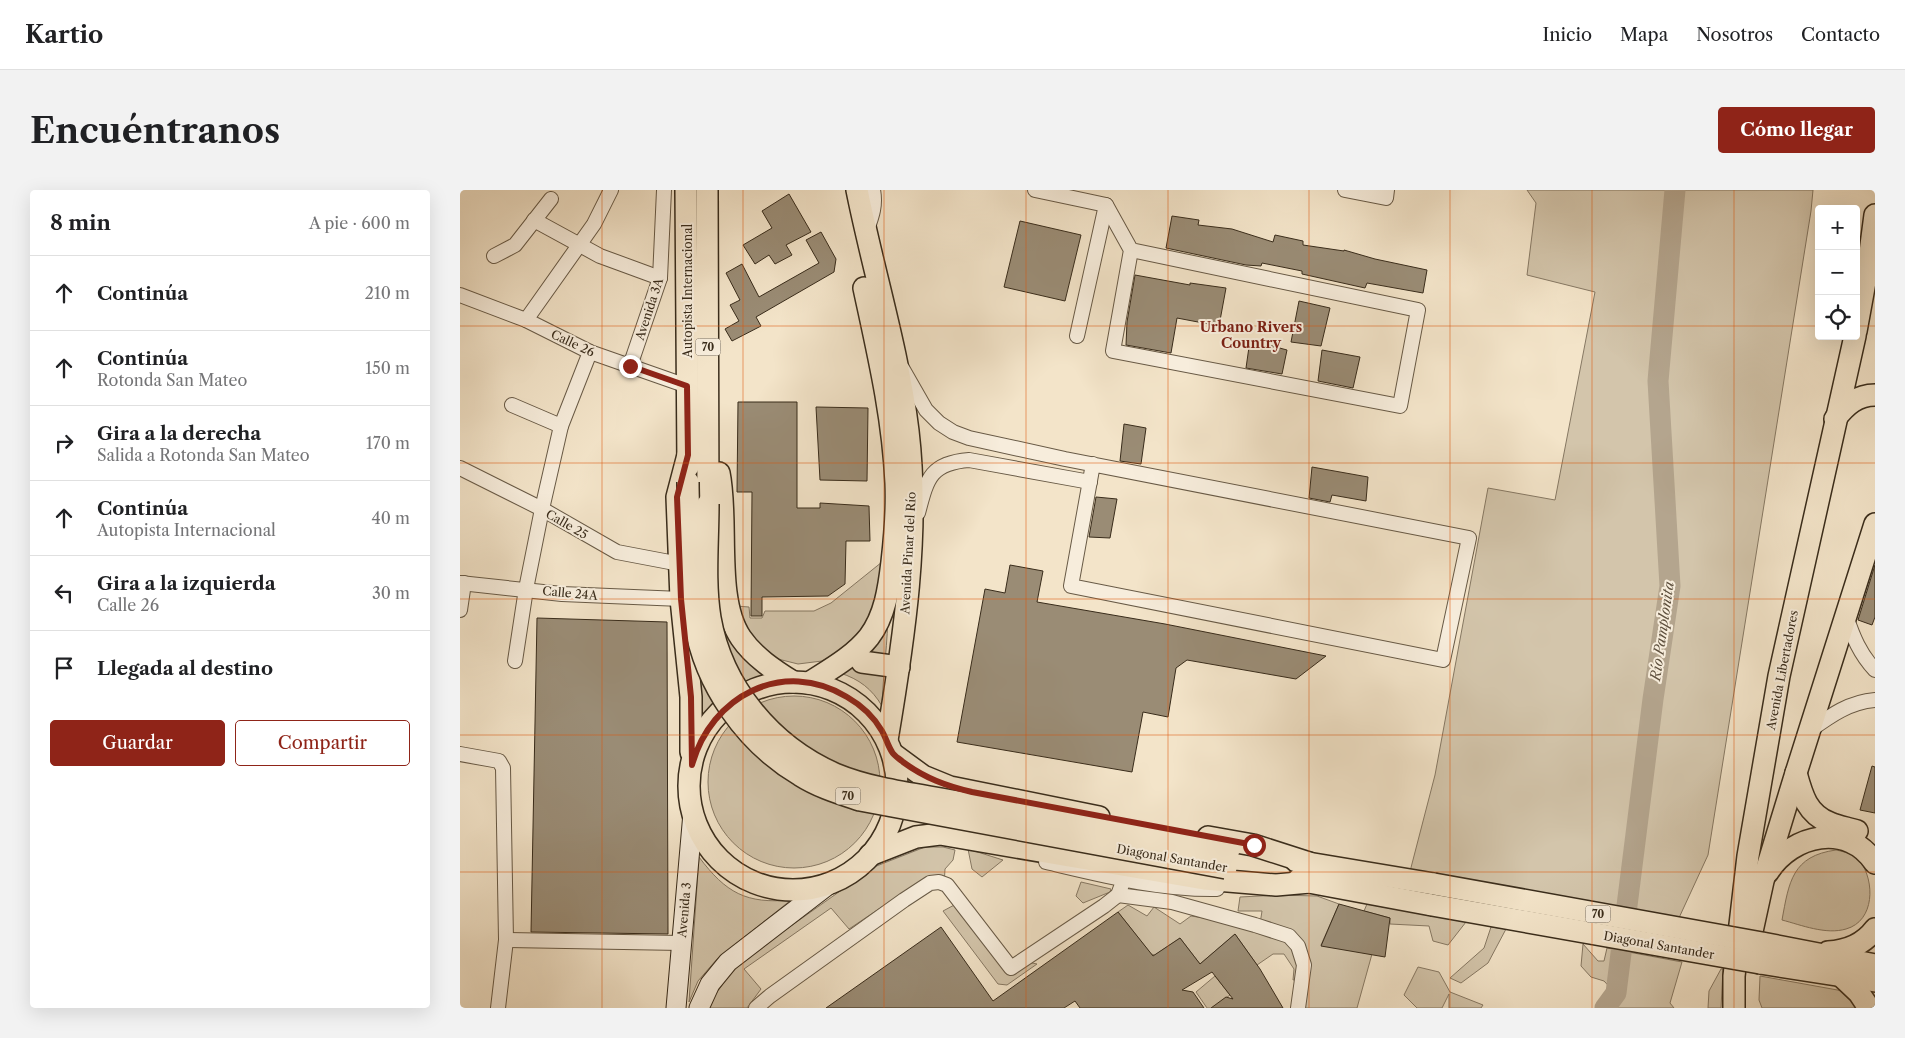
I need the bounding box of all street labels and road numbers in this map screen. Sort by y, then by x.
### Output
street label: Autopista Internacional [680,223,695,359]
street label: Avenida 3A [632,275,666,343]
street label: Calle 26 [549,326,597,360]
road number: 70 [696,338,720,356]
street label: Avenida Pinar del Río [897,491,919,616]
street label: Calle 25 [543,506,591,542]
street label: Calle 24A [542,583,599,603]
street label: Avenida Libertadores [1763,609,1801,732]
road number: 70 [836,788,860,804]
street label: Diagonal Santander [1116,841,1228,875]
street label: Avenida 3 [674,882,694,939]
road number: 70 [1586,906,1610,922]
street label: Diagonal Santander [1603,928,1715,962]

